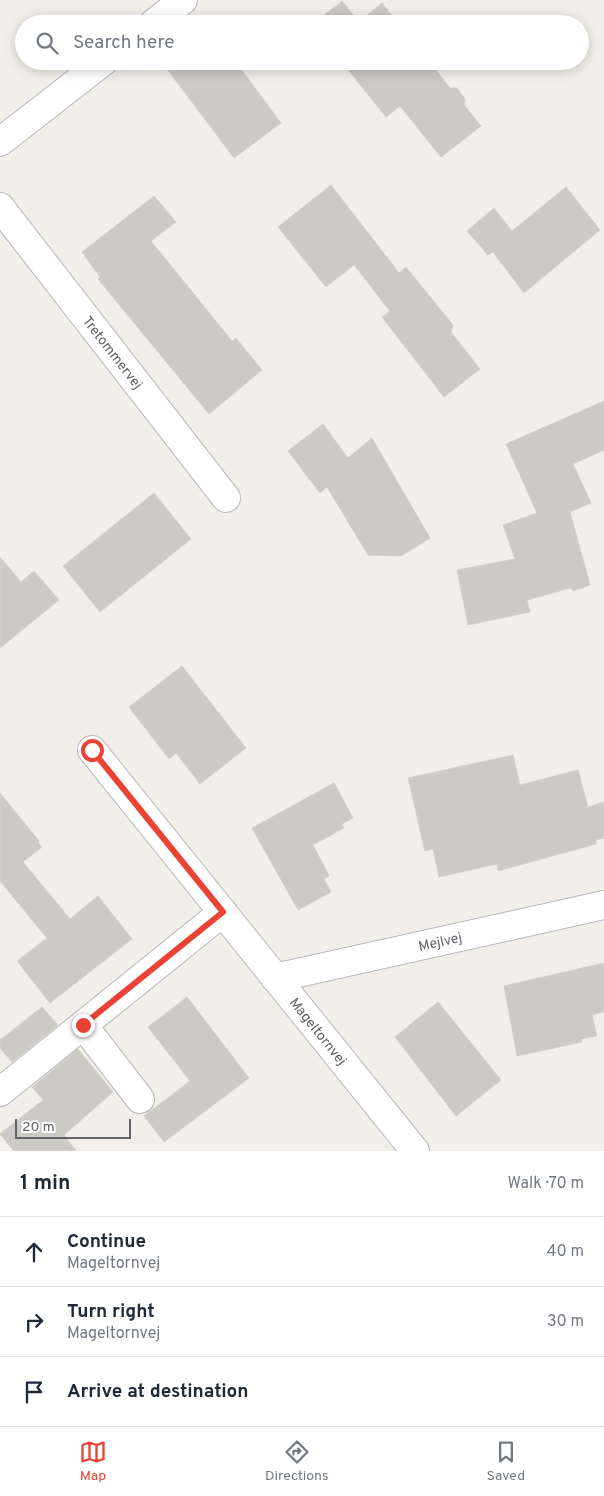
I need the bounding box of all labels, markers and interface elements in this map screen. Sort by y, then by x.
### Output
search box [15,15,589,70]
icon: search [33,29,61,57]
text: Search here [73,31,175,55]
street label: Tretommervej [78,313,145,393]
route start [81,739,104,762]
street label: Mejlvej [417,930,464,956]
street label: Mageltornvej [285,995,350,1069]
route end [72,1014,95,1037]
scale bar [15,1116,131,1139]
text: 20 m [22,1119,55,1136]
text: 1 min [20,1170,70,1197]
text: Walk · 70 m [508,1174,584,1194]
text: Continue [67,1230,146,1254]
icon: ahead [20,1238,48,1266]
text: 40 m [546,1242,584,1262]
text: Mageltornvej [67,1254,160,1274]
text: Turn right [67,1300,155,1324]
icon: right [20,1308,48,1336]
text: 30 m [547,1312,584,1332]
text: Mageltornvej [67,1324,160,1344]
icon: arrive [20,1378,48,1406]
text: Arrive at destination [67,1380,248,1404]
tab: Map [79,1438,107,1485]
tab: Directions [265,1438,329,1485]
tab: Saved [487,1438,525,1485]

